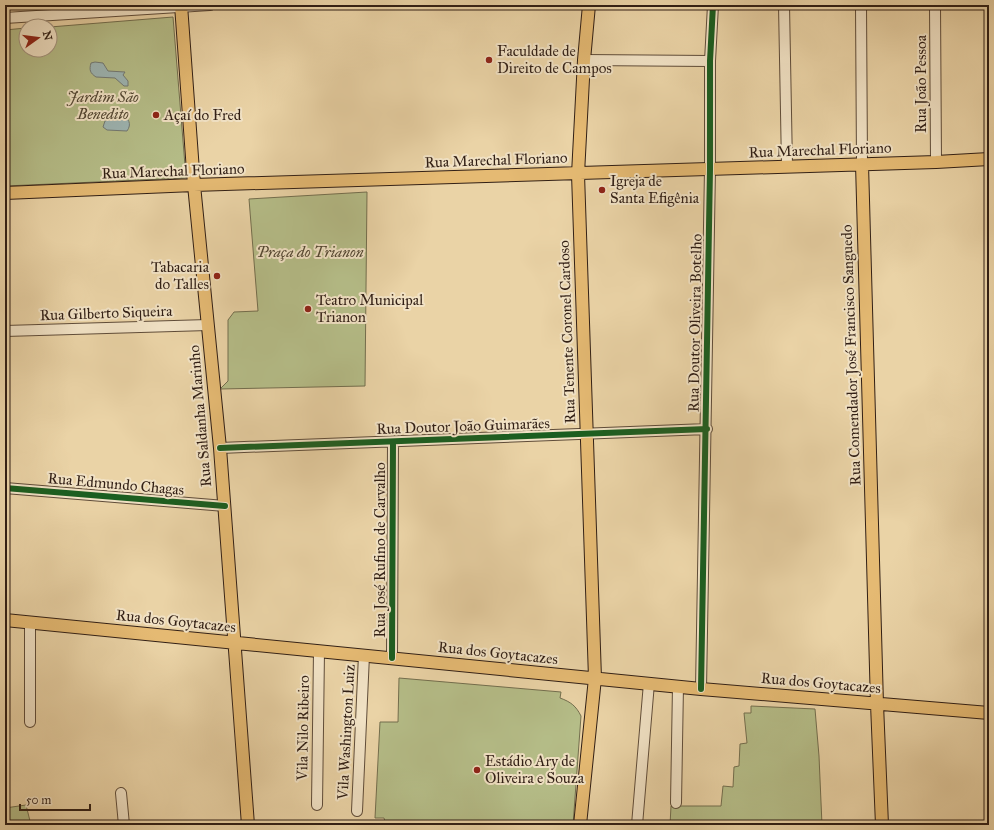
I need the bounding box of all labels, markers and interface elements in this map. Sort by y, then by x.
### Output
north arrow [18,18,58,58]
text: N [40,30,55,42]
street label: Rua João Pessoa [912,34,931,133]
place label: Faculdade de Direito de Campos [497,42,612,77]
marker: Faculdade de Direito de Campos [484,55,494,65]
park label: Jardim São Benedito [66,88,139,123]
place label: Açaí do Fred [163,106,242,124]
marker: Açaí do Fred [151,110,161,120]
street label: Rua Marechal Floriano [748,138,892,161]
street label: Rua Marechal Floriano [424,148,568,171]
street label: Rua Marechal Floriano [101,159,245,182]
place label: Igreja de Santa Efigênia [610,172,700,207]
marker: Igreja de Santa Efigênia [597,185,607,195]
street label: Rua Comendador José Francisco Sanguedo [837,224,866,486]
street label: Rua Doutor Oliveira Botelho [684,233,706,412]
street label: Rua Tenente Coronel Cardoso [555,240,579,424]
park label: Praça do Trianon [256,243,364,261]
place label: Tabacaria do Talles [151,258,210,293]
marker: Tabacaria do Talles [212,271,222,281]
place label: Teatro Municipal Trianon [316,291,424,326]
street label: Rua Gilberto Siqueira [39,302,173,325]
marker: Teatro Municipal Trianon [303,304,313,314]
street label: Rua Saldanha Marinho [185,344,215,488]
street label: Rua Doutor João Guimarães [376,414,550,439]
street label: Rua José Rufino de Carvalho [371,462,390,638]
street label: Rua Edmundo Chagas [47,469,185,499]
street label: Rua dos Goytacazes [115,606,237,636]
street label: Rua dos Goytacazes [437,638,559,668]
street label: Vila Washington Luiz [333,664,359,801]
street label: Rua dos Goytacazes [760,669,882,697]
street label: Vila Nilo Ribeiro [293,675,313,782]
place label: Estádio Ary de Oliveira e Souza [485,752,585,787]
marker: Estádio Ary de Oliveira e Souza [472,765,482,775]
scale bar [20,786,90,812]
text: 50 m [26,793,51,807]

